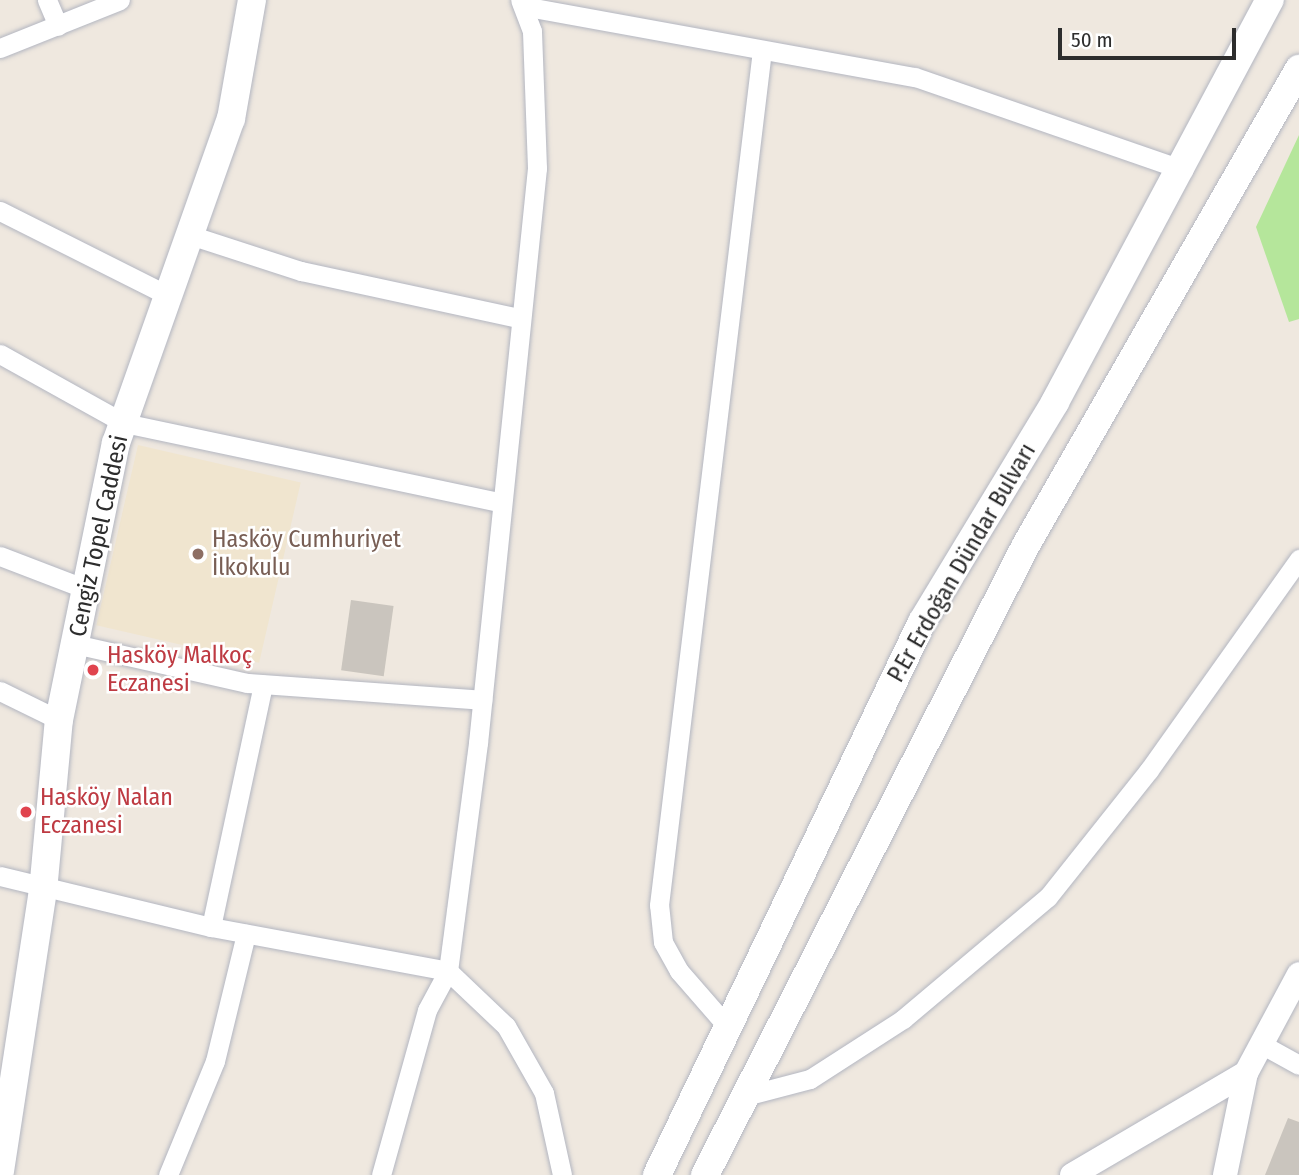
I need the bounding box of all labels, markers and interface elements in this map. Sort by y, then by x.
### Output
scale bar [1061,14,1240,58]
text: 50 m [1071,27,1113,53]
street label: Cengiz Topel Caddesi [64,433,134,639]
street label: P.Er Erdoğan Dündar Bulvarı [882,438,1042,688]
place label: Hasköy Cumhuriyet İlkokulu [212,526,401,582]
marker: Hasköy Cumhuriyet İlkokulu [190,546,206,562]
place label: Hasköy Malkoç Eczanesi [107,642,252,698]
marker: Hasköy Malkoç Eczanesi [85,662,101,678]
place label: Hasköy Nalan Eczanesi [40,784,173,840]
marker: Hasköy Nalan Eczanesi [18,804,34,820]

